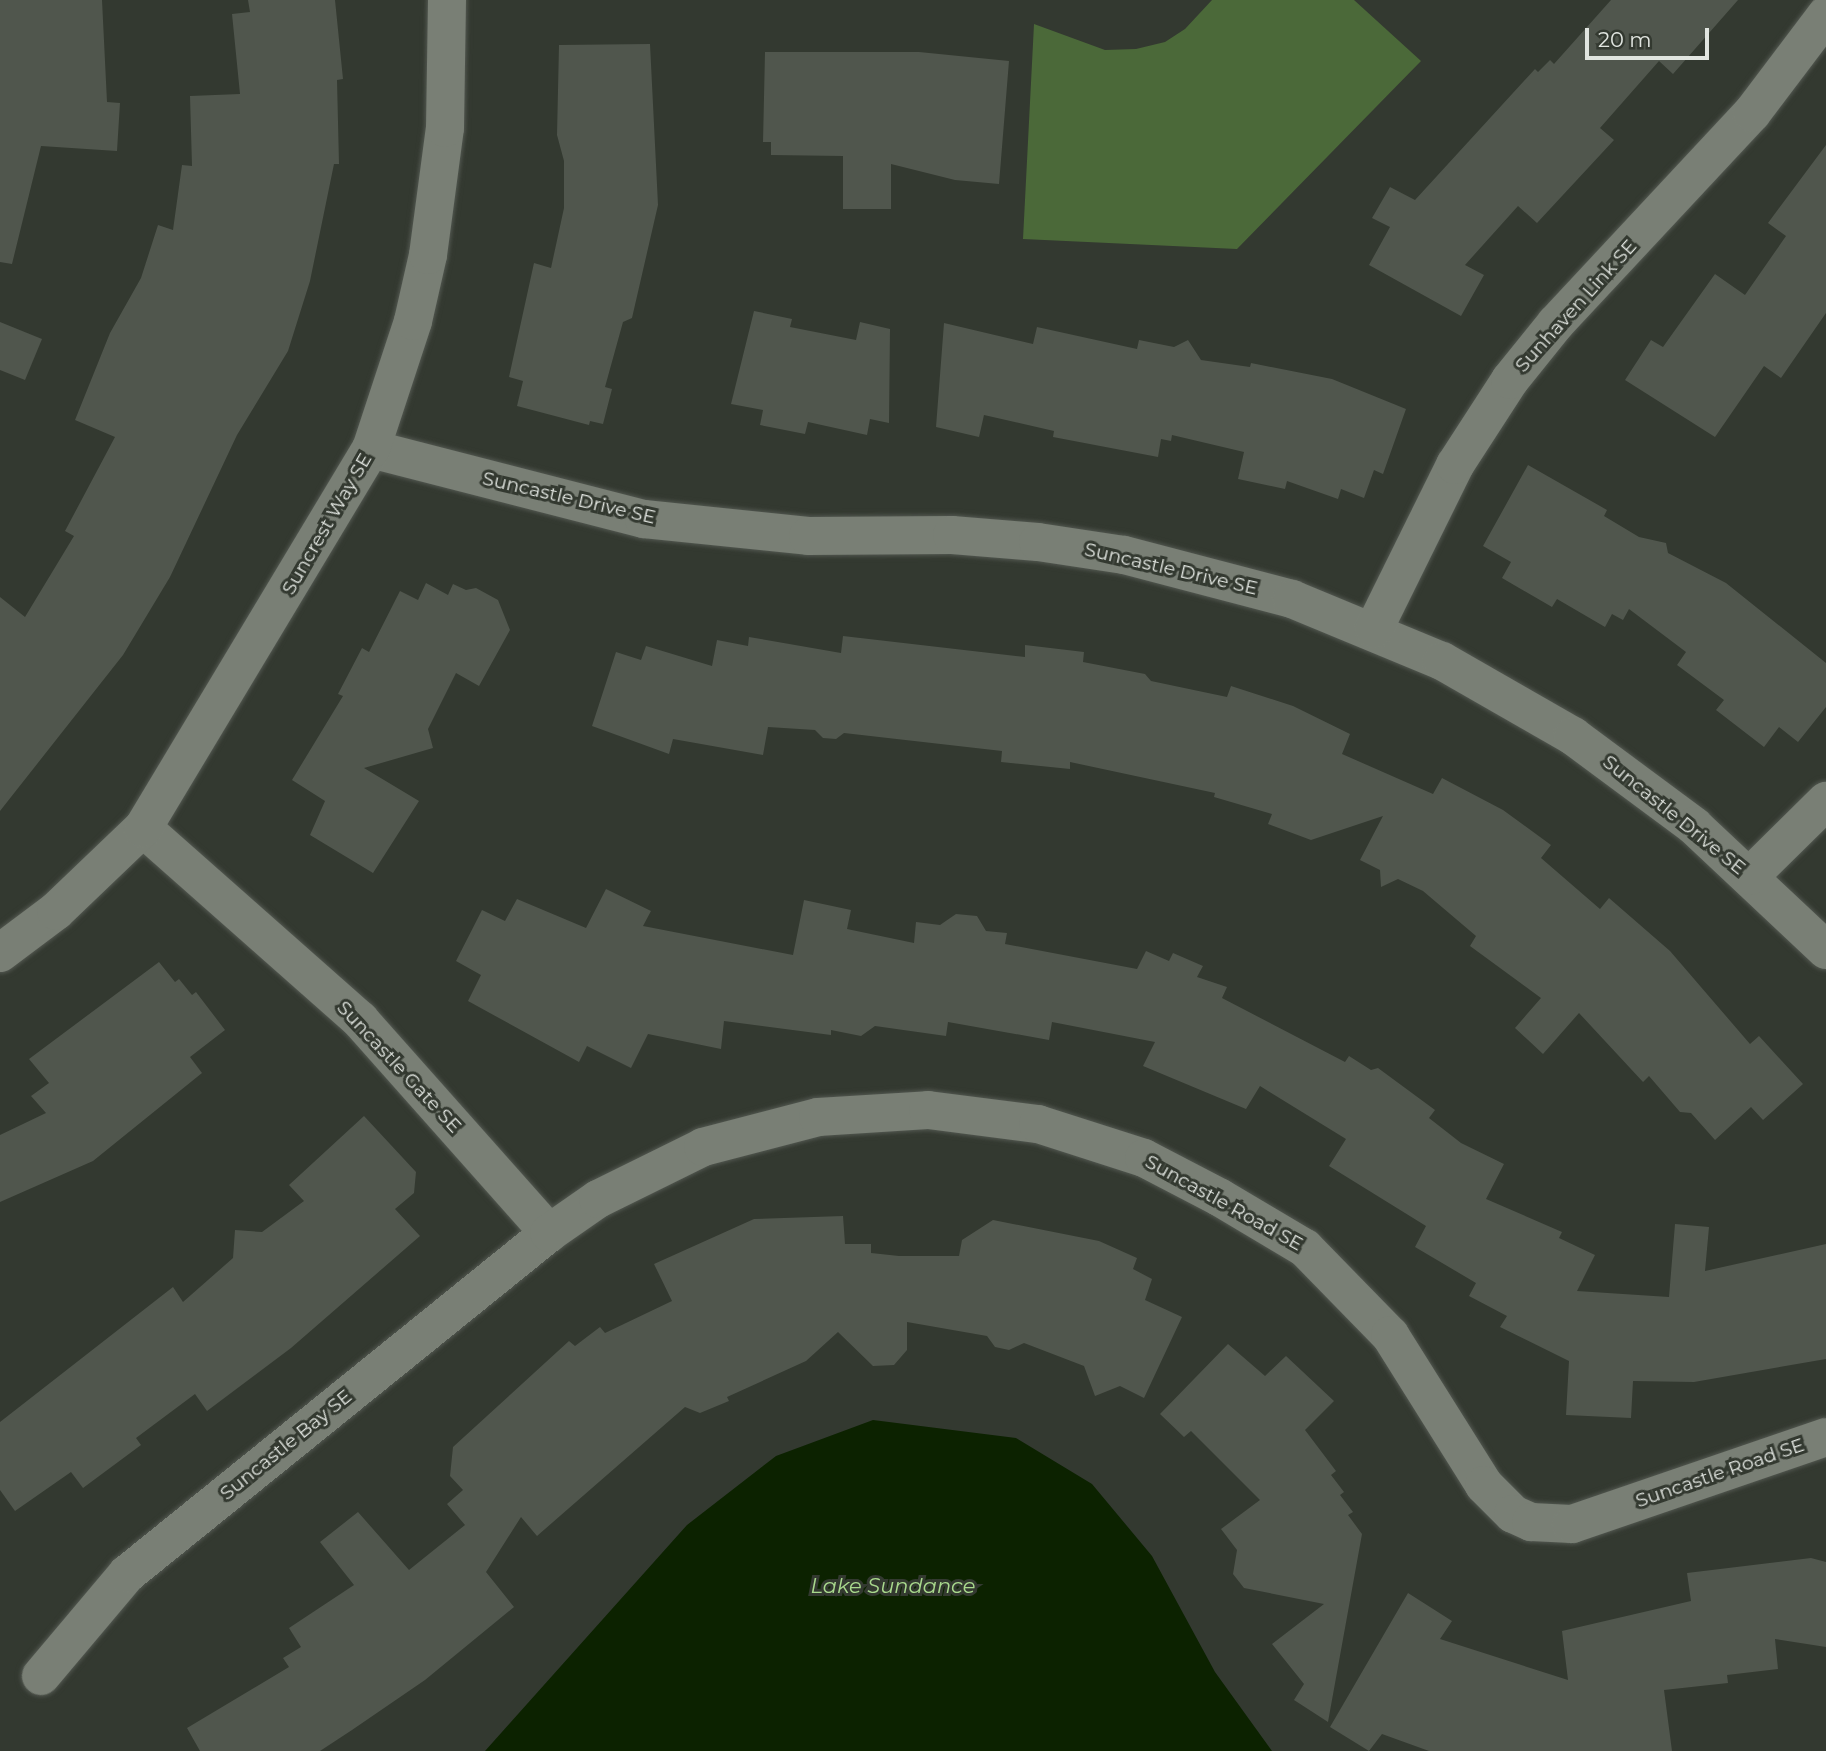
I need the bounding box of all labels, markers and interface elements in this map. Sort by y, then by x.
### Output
scale bar [1588,14,1712,58]
text: 20 m [1598,27,1652,52]
street label: Sunhaven Link SE [1511,235,1641,377]
street label: Suncrest Way SE [277,449,377,599]
street label: Suncastle Drive SE [480,467,658,529]
street label: Suncastle Drive SE [1082,538,1260,600]
street label: Suncastle Drive SE [1598,750,1750,880]
street label: Suncastle Gate SE [332,996,466,1138]
street label: Suncastle Road SE [1141,1150,1307,1256]
street label: Suncastle Bay SE [216,1385,356,1505]
street label: Suncastle Road SE [1633,1433,1807,1513]
water label: Lake Sundance [811,1573,975,1599]

